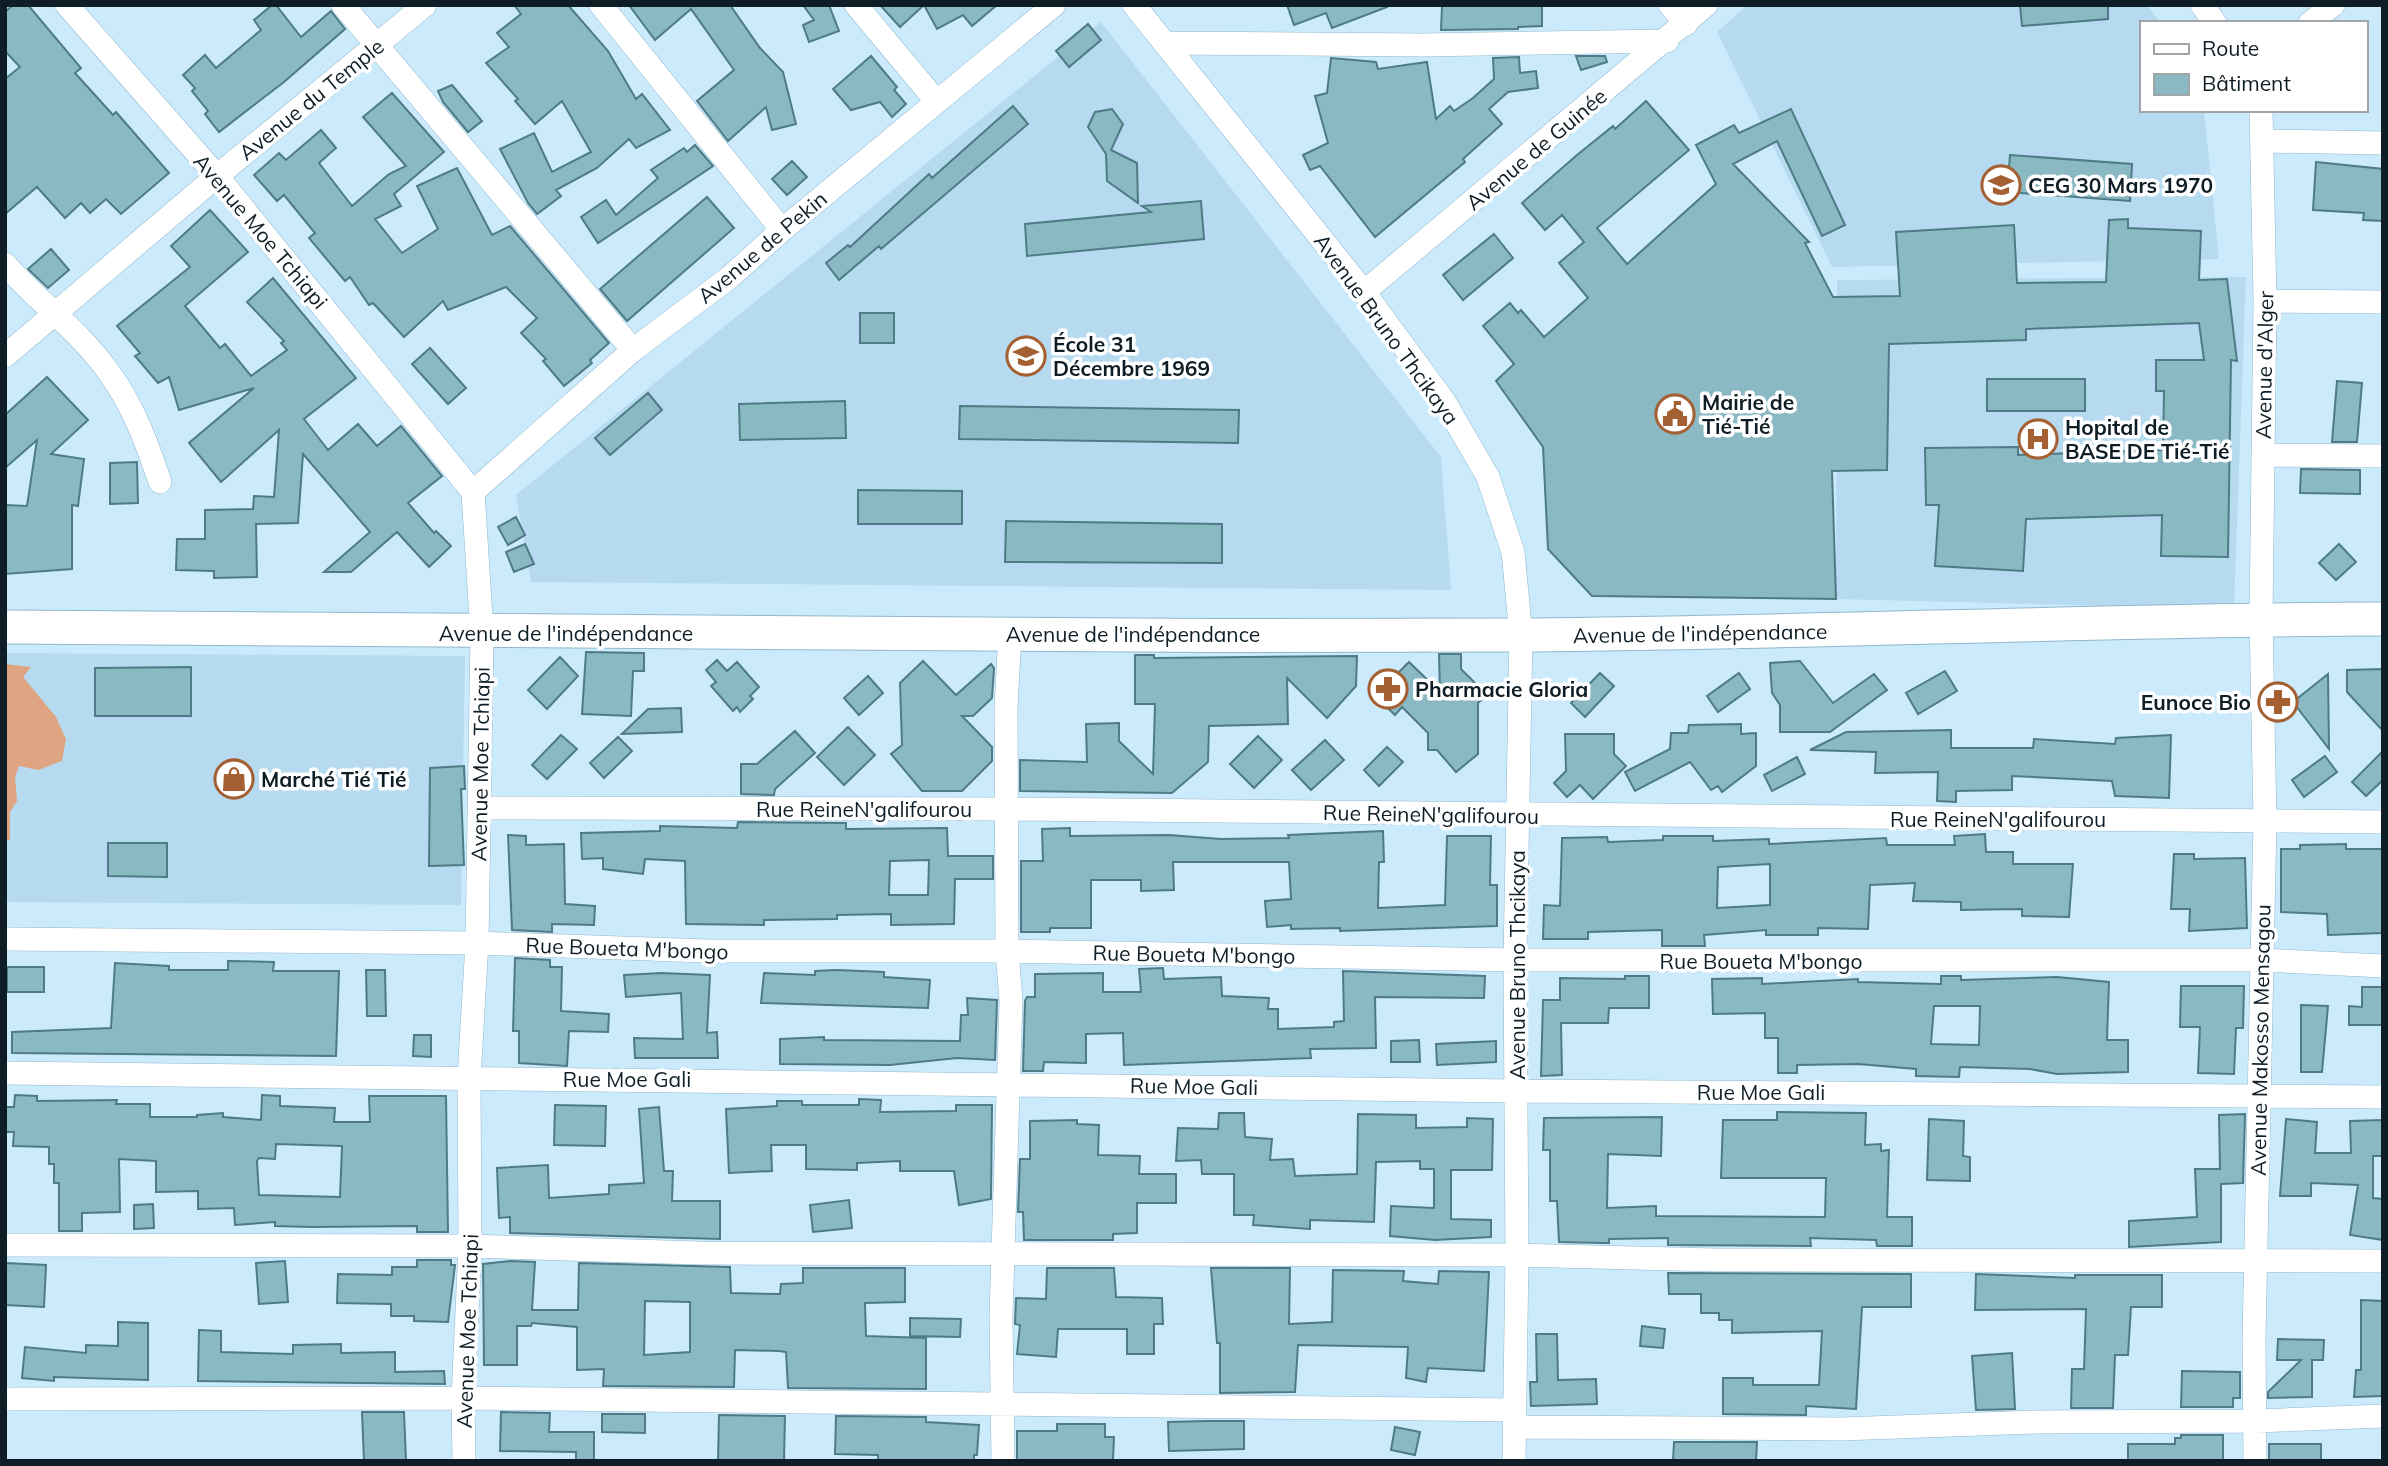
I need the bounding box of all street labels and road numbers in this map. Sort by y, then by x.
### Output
street label: Avenue du Temple [233,33,389,165]
street label: Avenue de Guinée [1460,83,1612,215]
street label: Avenue Moe Tchiapi [189,148,333,314]
street label: Avenue de Pekin [692,185,832,309]
street label: Avenue Bruno Thcikaya [1309,228,1465,430]
street label: Avenue d'Alger [2250,290,2278,439]
street label: Avenue de l'indépendance [1573,618,1827,648]
street label: Avenue de l'indépendance [439,620,693,646]
street label: Avenue de l'indépendance [1006,621,1260,647]
street label: Avenue Moe Tchiapi [465,667,495,861]
street label: Rue ReineN'galifourou [756,796,972,822]
street label: Rue ReineN'galifourou [1323,799,1539,829]
street label: Rue ReineN'galifourou [1890,806,2106,832]
street label: Avenue Bruno Thcikaya [1504,850,1530,1080]
street label: Avenue Makosso Mensagou [2245,904,2275,1176]
street label: Rue Boueta M'bongo [525,931,729,965]
street label: Rue Boueta M'bongo [1092,939,1296,969]
street label: Rue Boueta M'bongo [1660,948,1863,974]
street label: Rue Moe Gali [563,1066,691,1092]
street label: Rue Moe Gali [1130,1072,1258,1100]
street label: Rue Moe Gali [1697,1079,1825,1105]
street label: Avenue Moe Tchiapi [451,1233,483,1429]

